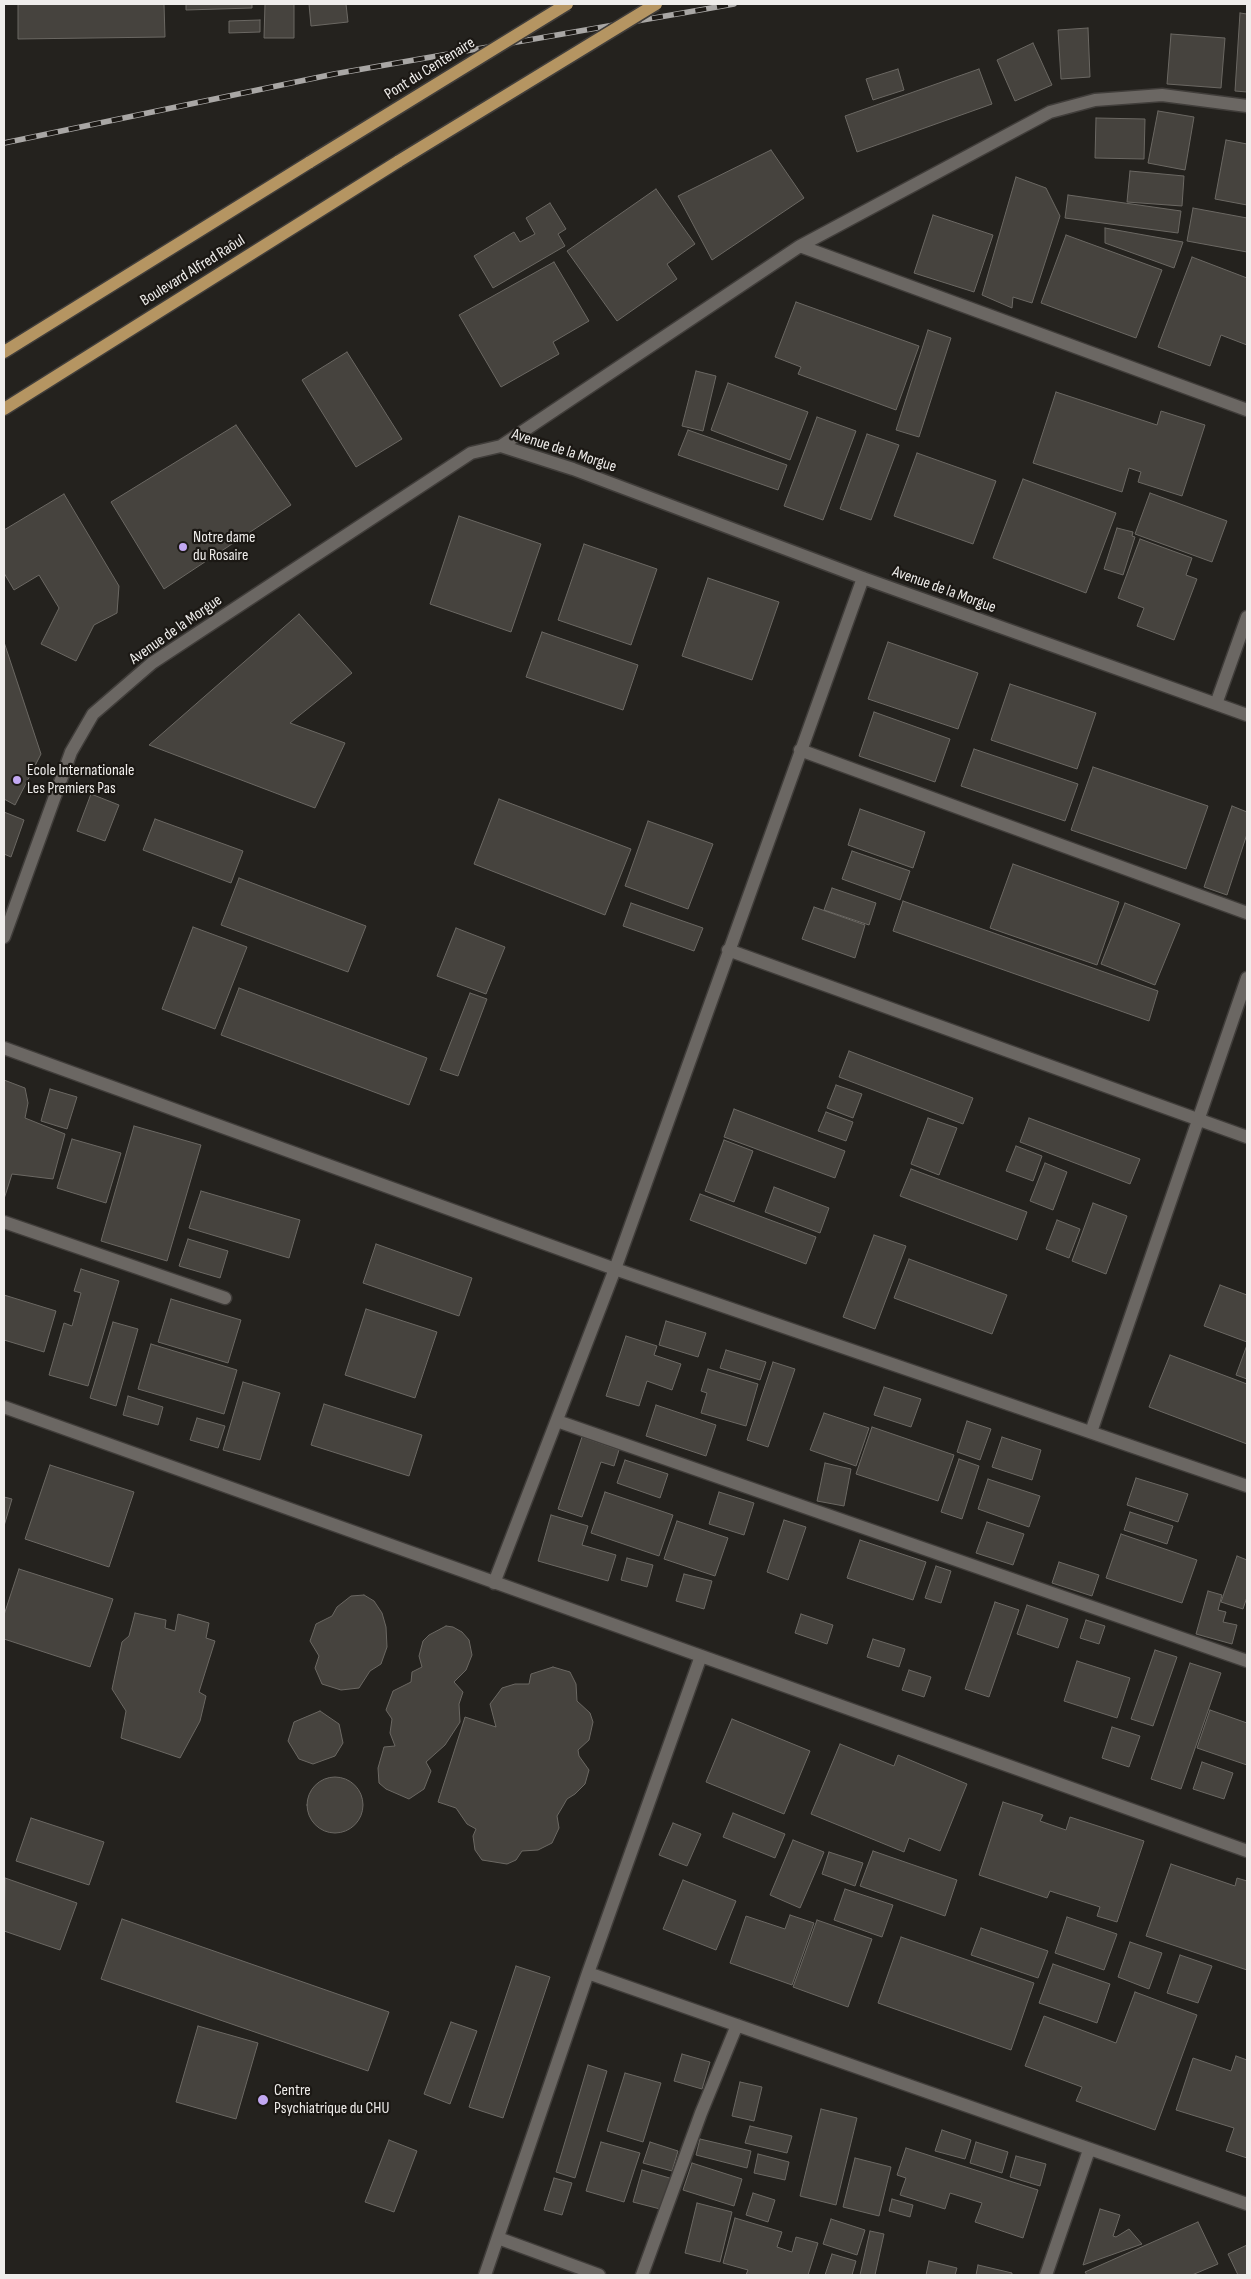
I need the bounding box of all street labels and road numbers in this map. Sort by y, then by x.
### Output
street label: Pont du Centenaire [381,34,479,104]
street label: Boulevard Alfred Raôul [137,231,249,311]
street label: Avenue de la Morgue [509,425,619,477]
street label: Avenue de la Morgue [890,562,998,618]
street label: Avenue de la Morgue [126,591,226,669]

